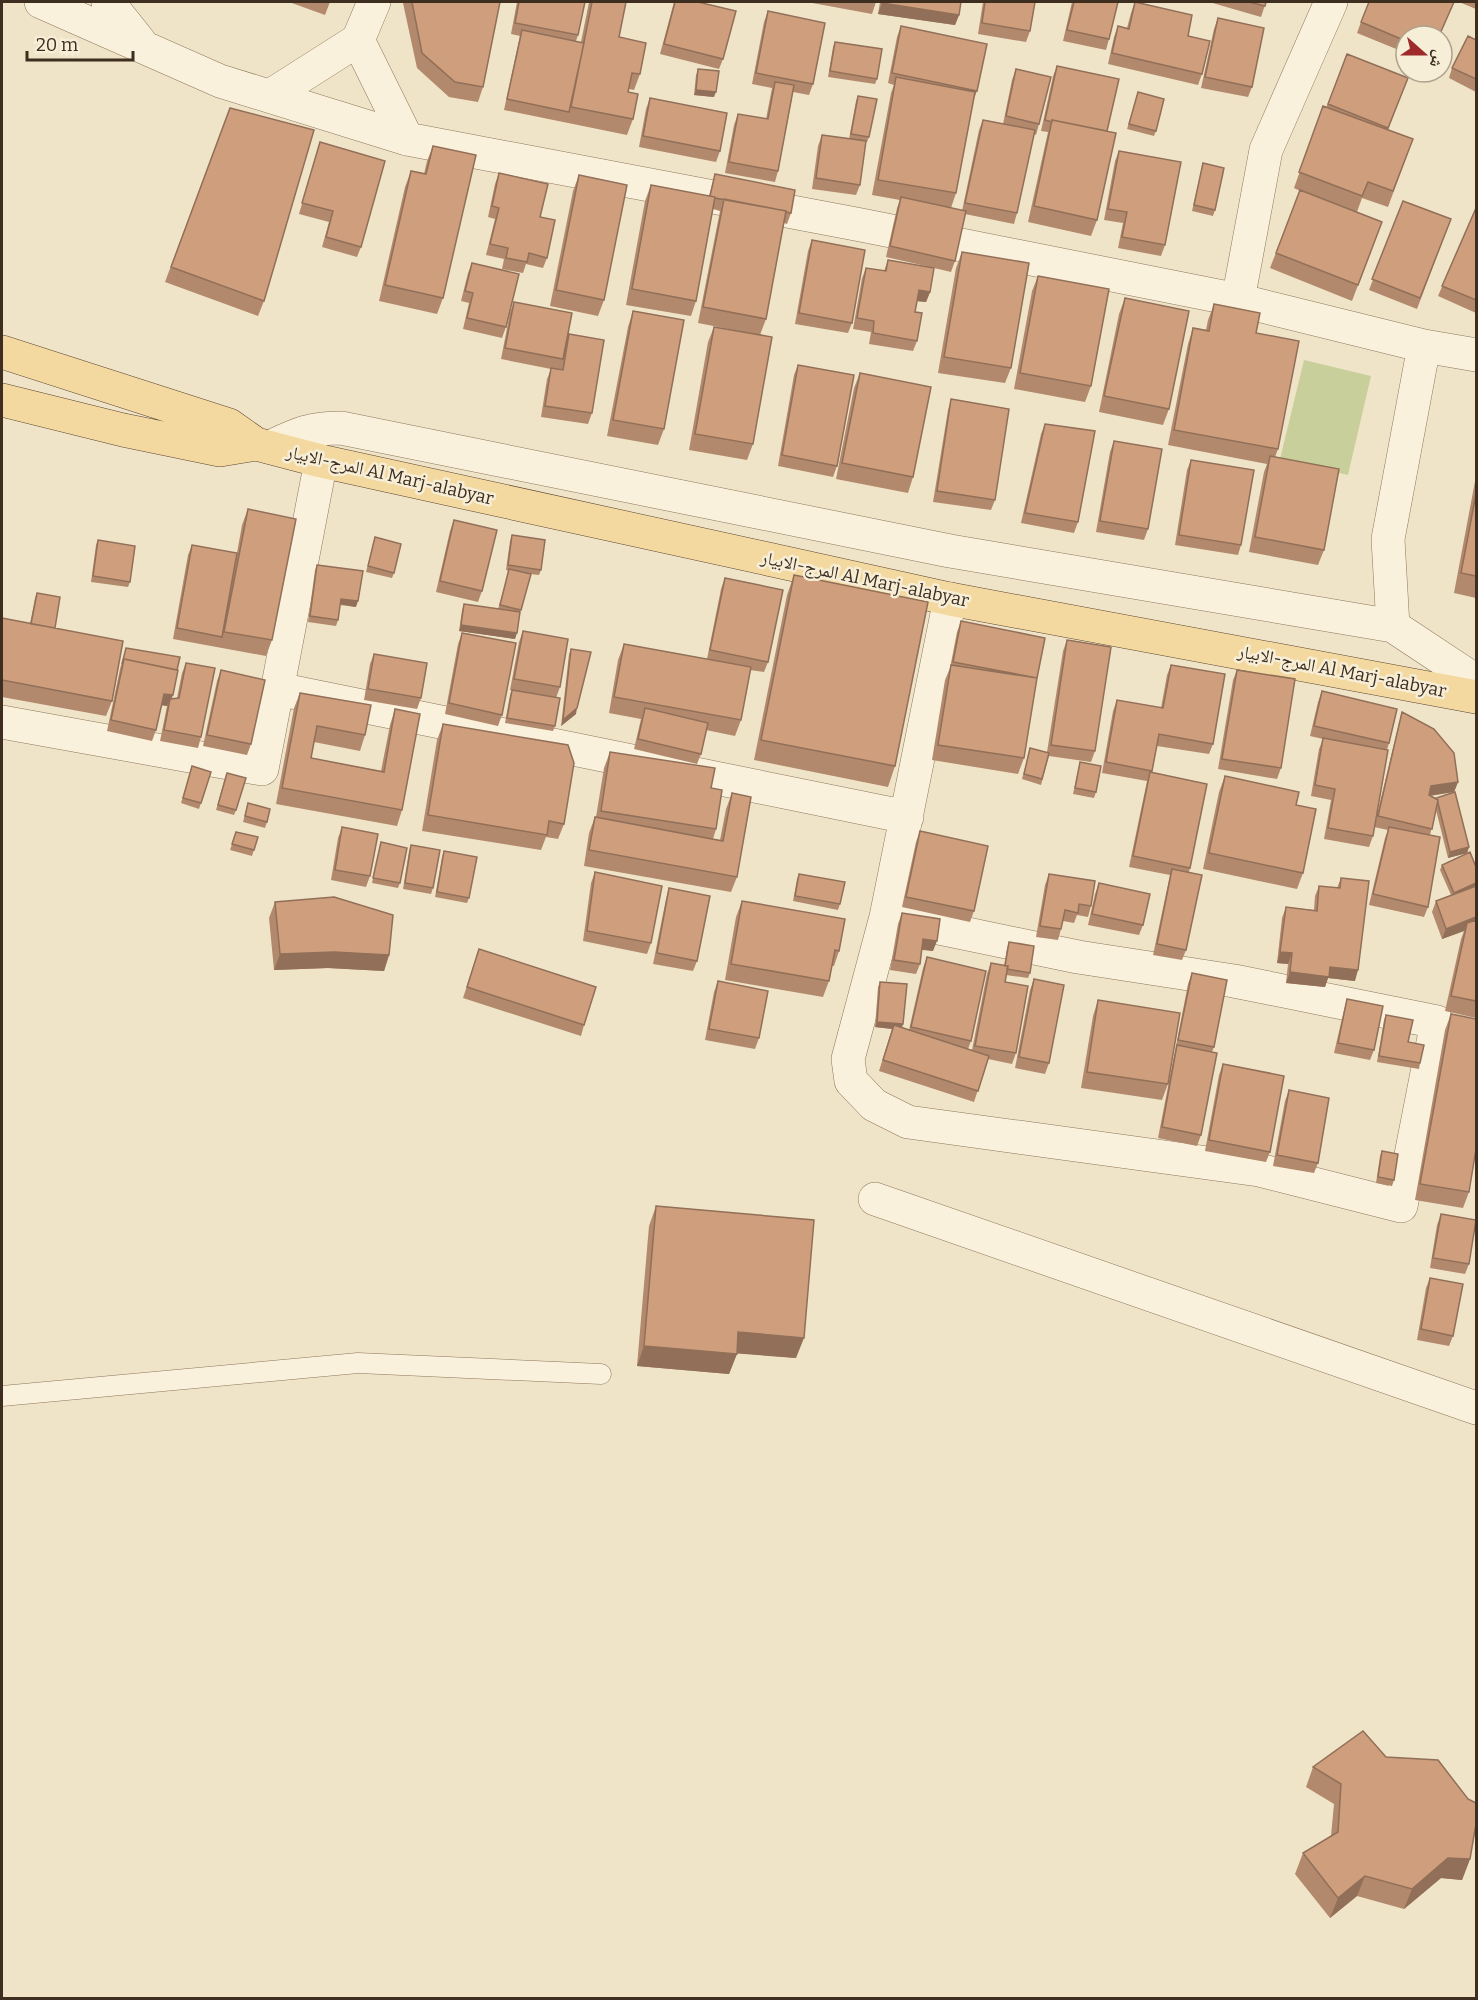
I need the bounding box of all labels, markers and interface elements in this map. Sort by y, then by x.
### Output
scale bar [27,24,134,62]
north arrow [1394,24,1454,84]
text: 20 m [36,34,78,56]
text: ش [1426,48,1449,71]
street label: المرج-الابيار Al Marj-alabyar [283,440,496,511]
street label: المرج-الابيار Al Marj-alabyar [758,546,971,613]
street label: المرج-الابيار Al Marj-alabyar [1235,640,1448,703]

